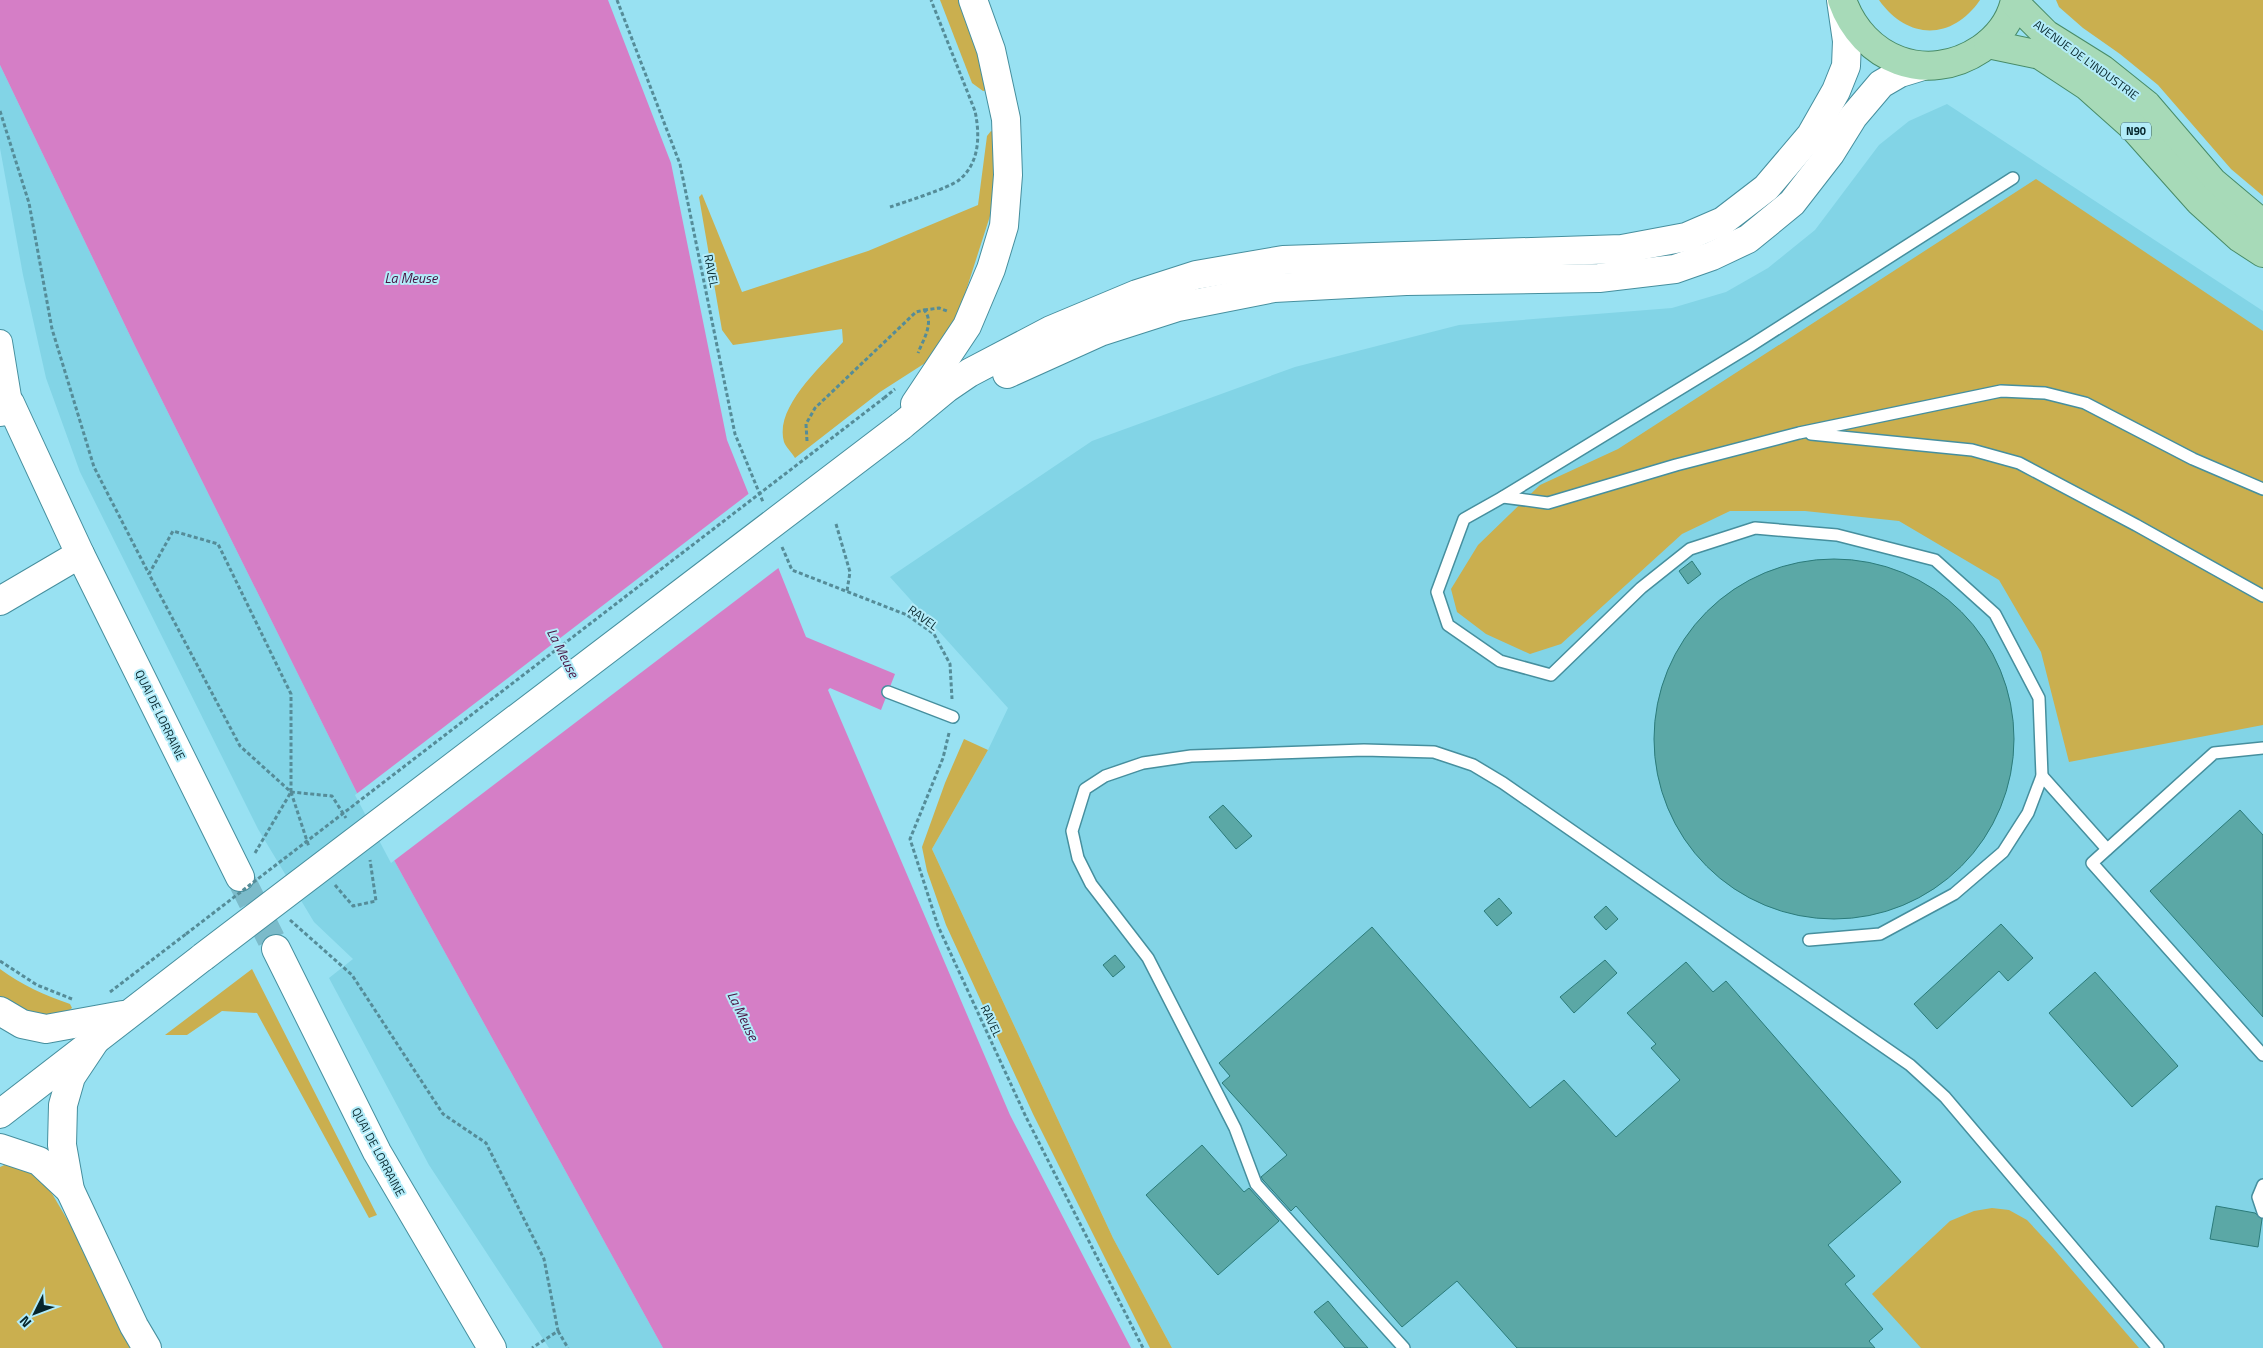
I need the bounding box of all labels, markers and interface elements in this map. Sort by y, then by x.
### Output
street label: AVENUE DE L'INDUSTRIE [2030,15,2143,105]
road number: N90 [2121,122,2151,140]
street label: RAVEL [699,253,724,289]
water label: La Meuse [385,267,439,288]
street label: RAVEL [904,600,943,635]
water label: La Meuse [542,624,585,682]
street label: QUAI DE LORRAINE [130,666,191,763]
water label: La Meuse [722,987,765,1045]
street label: RAVEL [976,1002,1007,1040]
street label: QUAI DE LORRAINE [347,1104,410,1200]
north arrow [10,1288,60,1338]
text: N [14,1311,36,1333]

